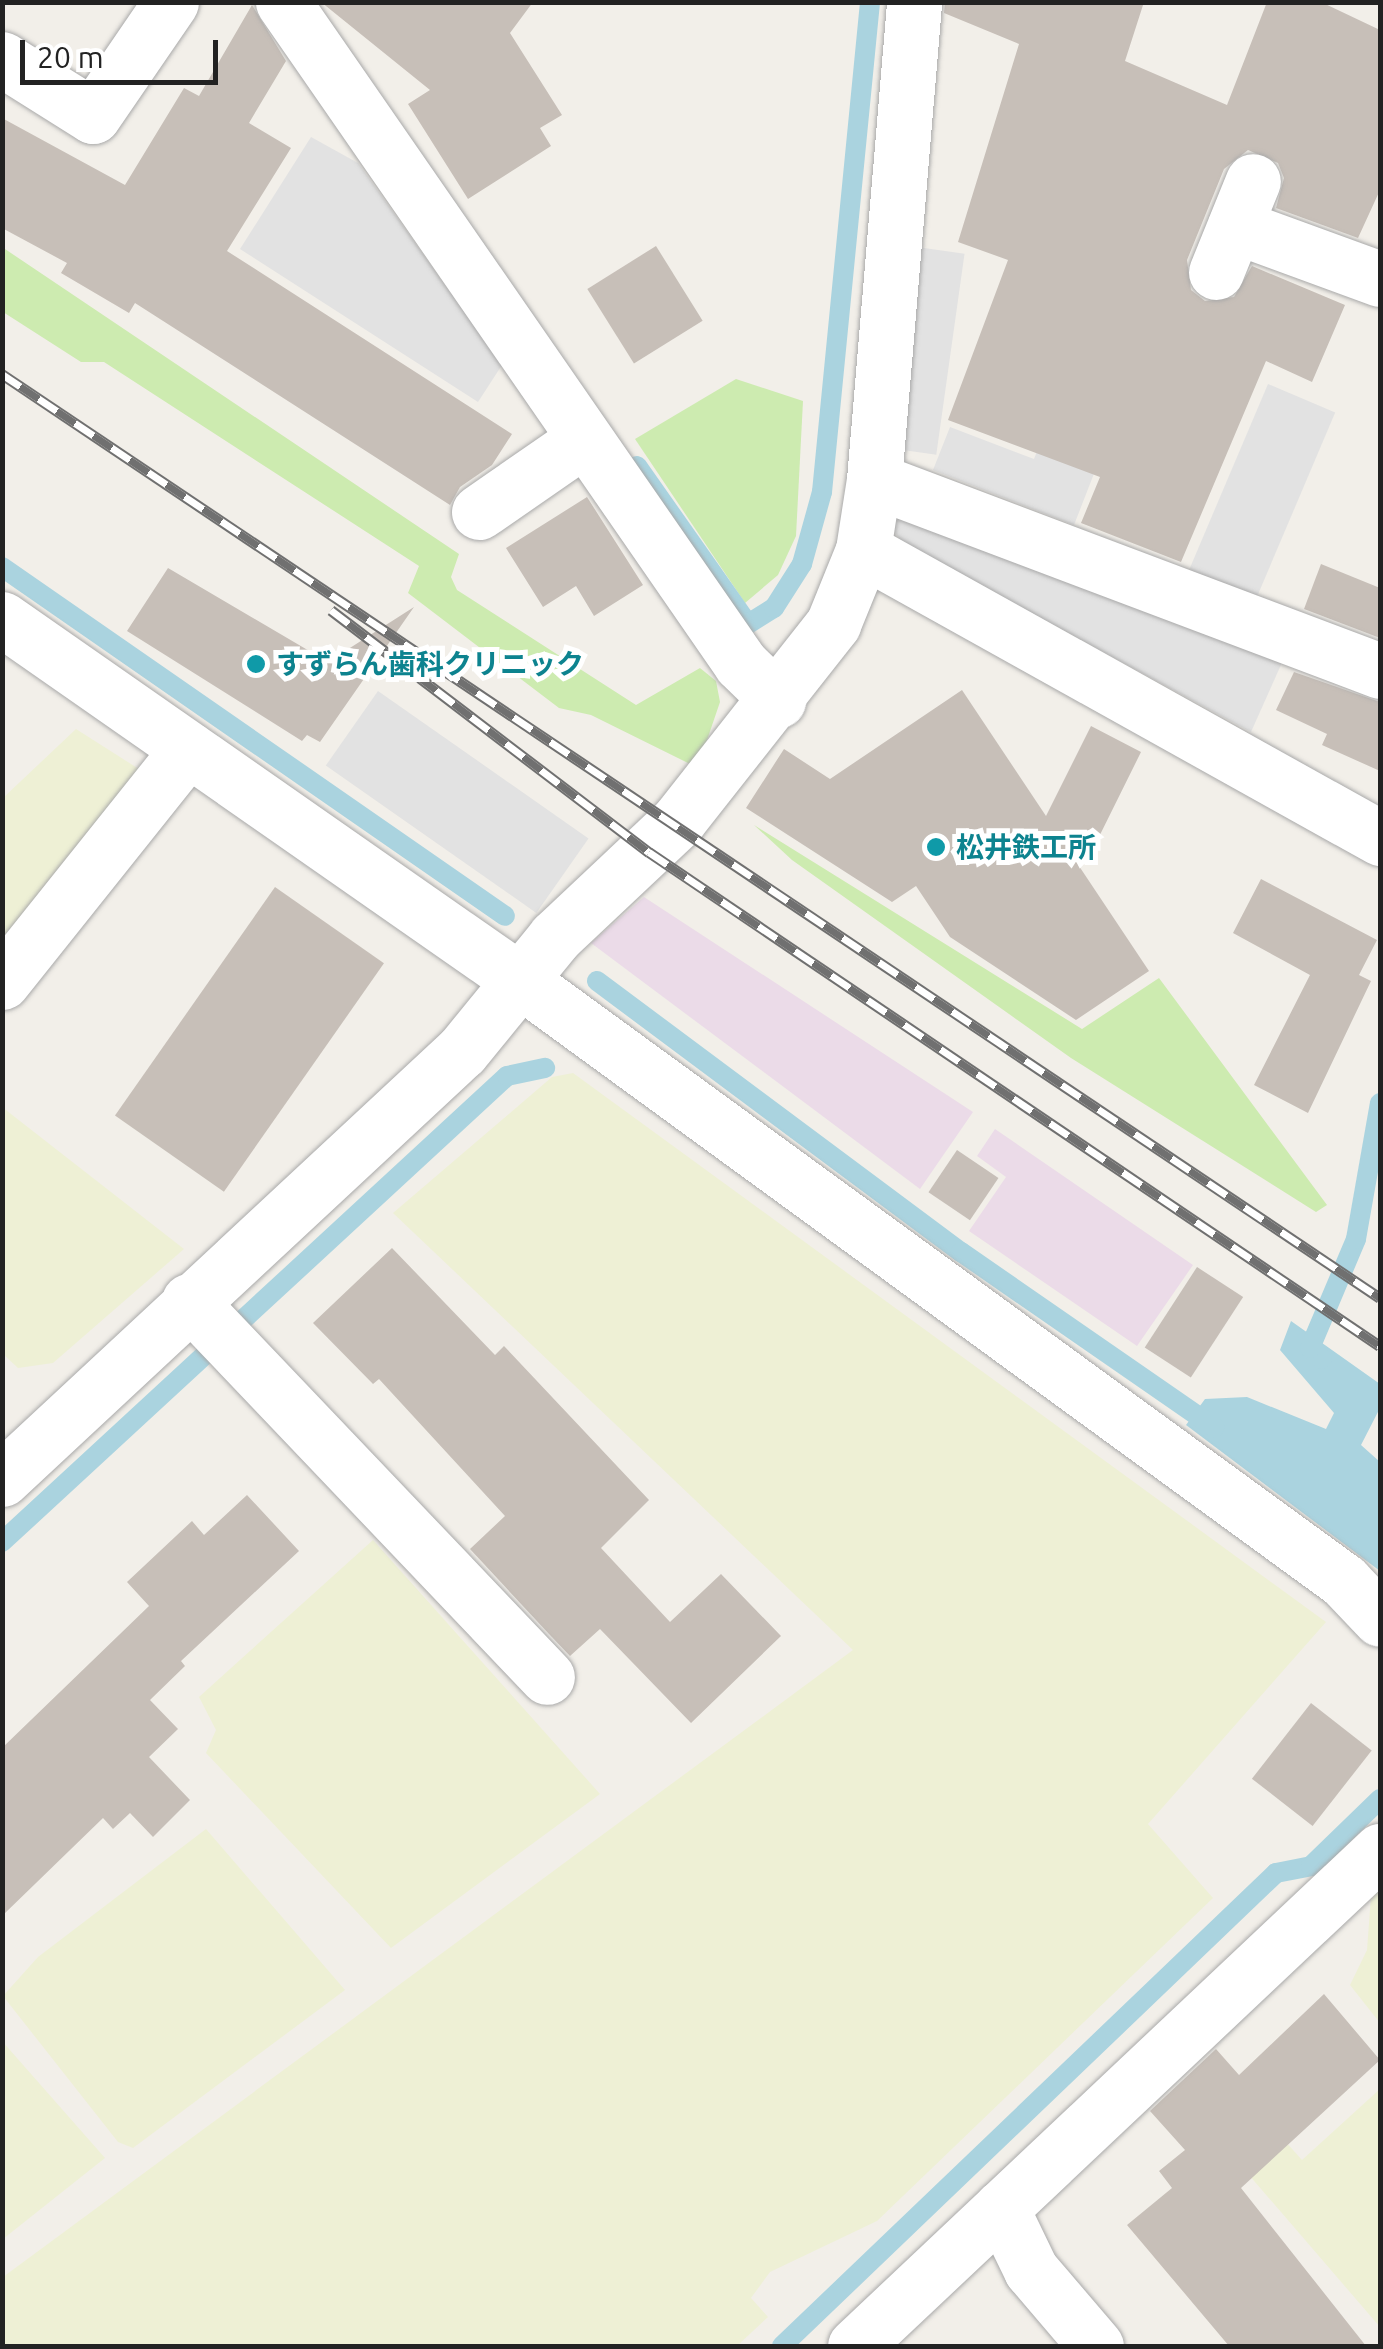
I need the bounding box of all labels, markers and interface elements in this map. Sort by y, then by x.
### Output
scale bar [25,20,222,82]
text: 20 m [37,40,104,74]
place label: すずらん歯科クリニック [276,647,584,681]
marker: すずらん歯科クリニック [245,653,267,675]
place label: 松井鉄工所 [956,830,1096,864]
marker: 松井鉄工所 [925,836,947,858]

